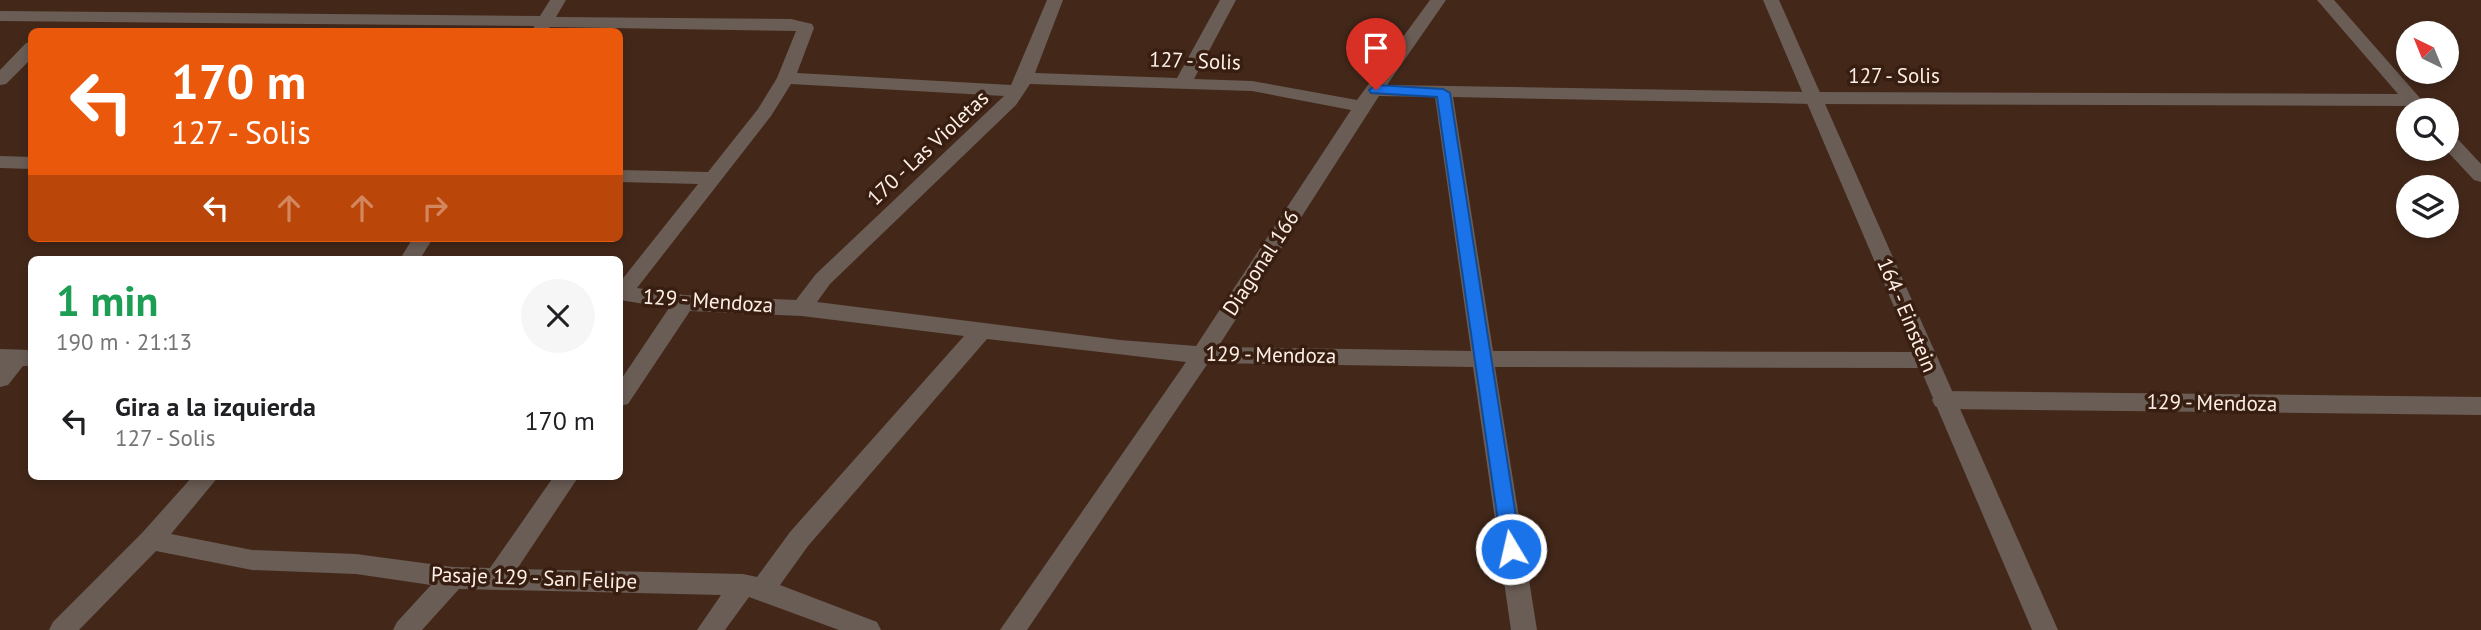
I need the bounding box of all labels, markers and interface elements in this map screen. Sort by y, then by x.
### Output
pin [1346,18,1406,90]
north arrow [2396,21,2459,84]
map controls [2396,21,2459,238]
icon: arrive [1357,29,1395,67]
street label: 127 - Solis [1149,45,1241,76]
text: 170 m [171,49,306,113]
icon: left [56,56,147,147]
street label: 127 - Solis [1848,62,1940,89]
street label: 170 - Las Violetas [861,84,994,211]
button: search [2396,98,2459,161]
text: 127 - Solis [171,111,311,153]
button: layers [2396,175,2459,238]
icon: left [197,189,235,227]
icon: ahead [270,189,308,227]
icon: ahead [343,189,381,227]
icon: right [416,189,454,227]
street label: Diagonal 166 [1216,205,1305,321]
street label: 164 - Einstein [1871,254,1944,376]
text: 1 min [56,273,158,328]
button: close [521,279,595,353]
street label: 129 - Mendoza [642,282,774,319]
text: 190 m · 21:13 [56,327,192,356]
street label: 129 - Mendoza [1206,340,1337,369]
street label: 129 - Mendoza [2147,388,2278,417]
text: Gira a la izquierda [115,390,316,423]
icon: left [56,402,94,440]
text: 170 m [524,404,595,437]
text: 127 - Solis [115,423,215,452]
position arrow [1474,512,1548,586]
street label: Pasaje 129 - San Felipe [430,560,638,595]

